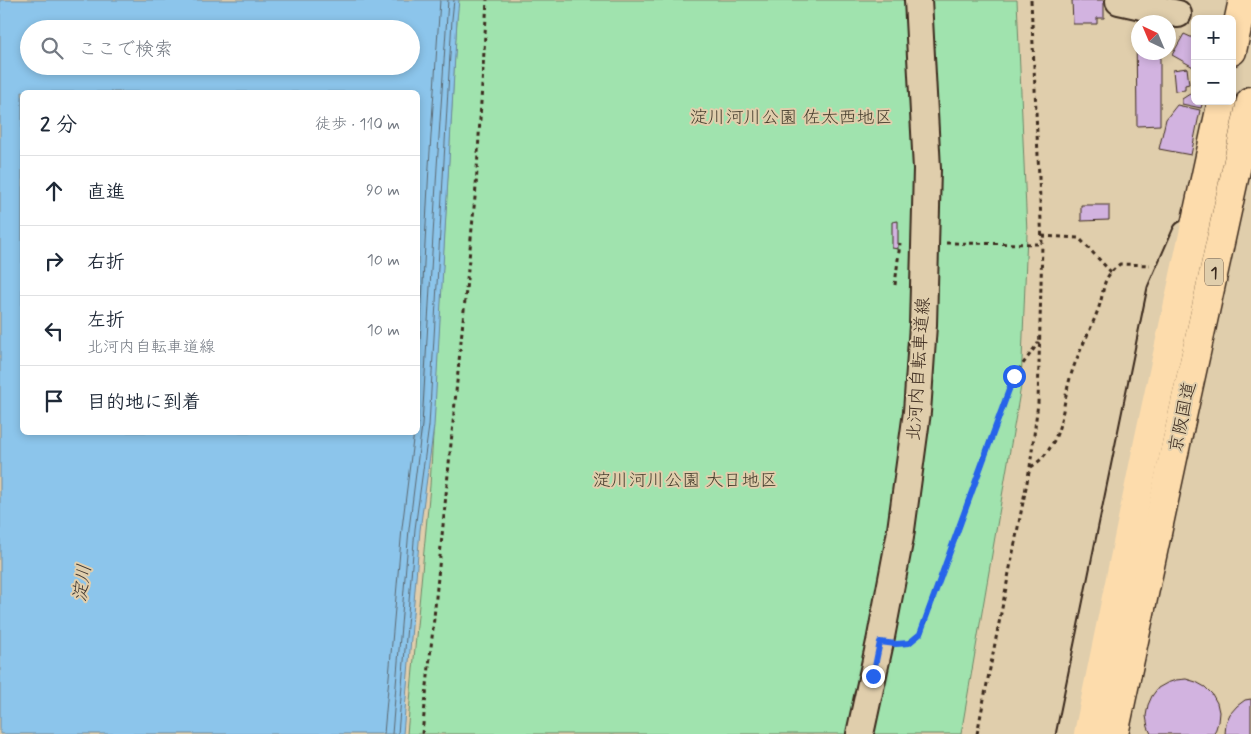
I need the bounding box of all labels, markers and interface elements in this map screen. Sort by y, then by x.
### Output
north arrow [1131,15,1176,60]
map controls [1191,15,1236,105]
button: + [1191,15,1236,60]
search box [20,20,420,75]
icon: search [38,34,66,62]
text: ここで検索 [78,37,173,62]
button: − [1191,60,1236,105]
park label: 淀川河川公園 佐太西地区 [690,106,892,130]
text: 2 分 [40,111,77,139]
text: 徒歩 · 110 m [315,114,400,135]
icon: ahead [40,177,68,205]
text: 直進 [87,180,125,205]
text: 90 m [366,180,400,201]
icon: right [40,247,68,275]
text: 右折 [87,250,125,275]
text: 10 m [367,250,400,271]
road number: 1 [1205,258,1223,286]
street label: 北河内自転車道線 [902,296,936,442]
text: 左折 [87,308,125,333]
icon: left [40,317,68,345]
text: 10 m [367,320,400,341]
text: 北河内自転車道線 [87,337,215,358]
route start [1003,365,1026,388]
street label: 京阪国道 [1164,379,1202,455]
icon: arrive [40,387,68,415]
text: 目的地に到着 [87,390,201,415]
park label: 淀川河川公園 大日地区 [593,469,777,493]
water label: 淀川 [67,563,98,604]
route end [862,665,885,688]

